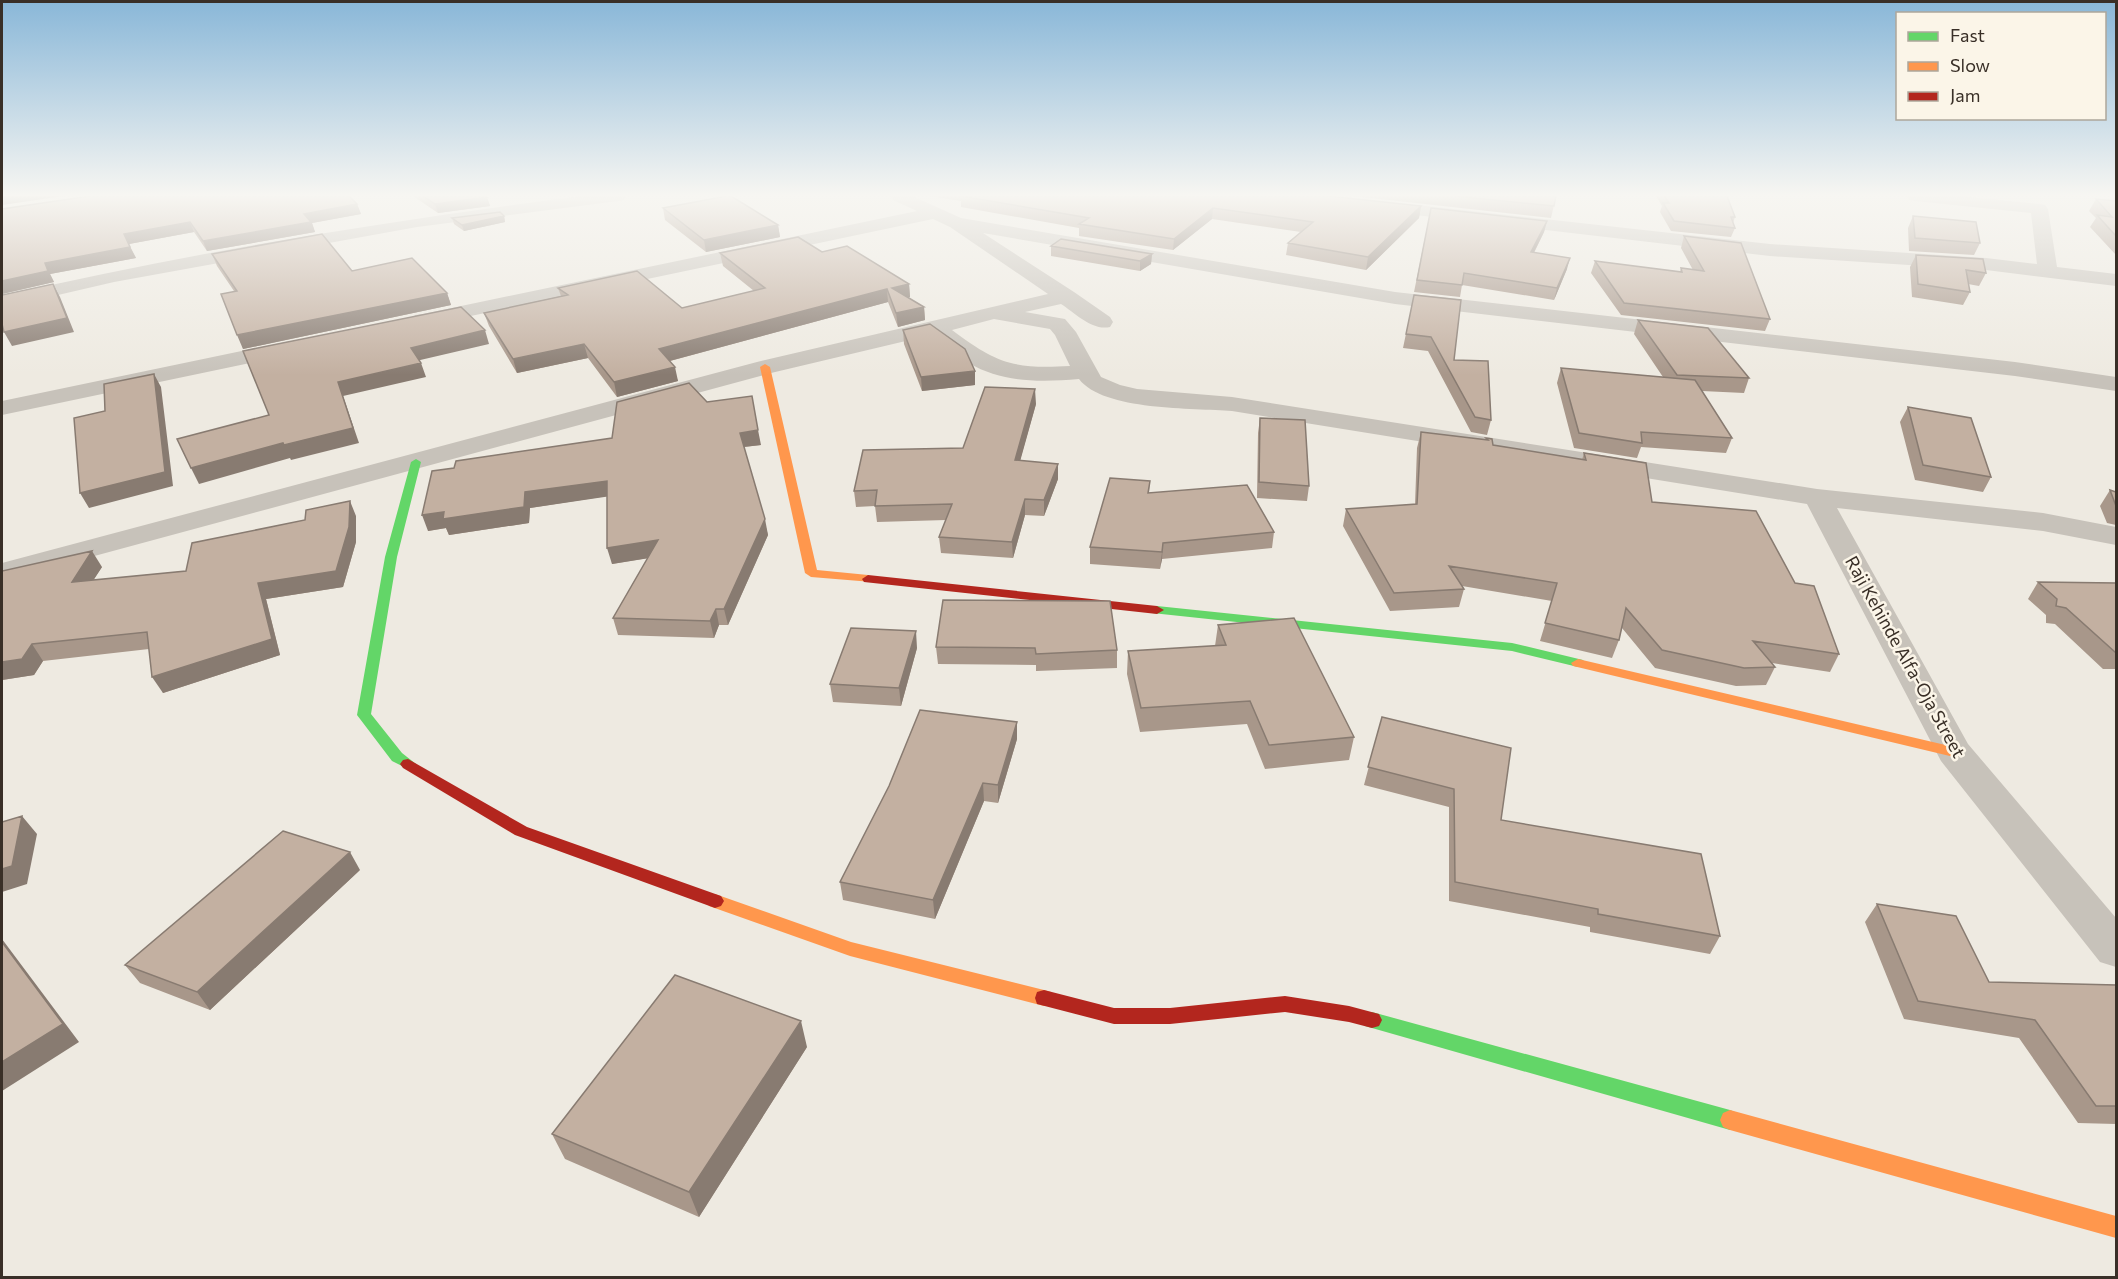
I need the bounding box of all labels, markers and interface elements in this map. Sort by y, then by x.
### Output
legend [1896,12,2106,120]
text: Fast [1950,24,1985,46]
text: Slow [1950,54,1990,76]
text: Jam [1950,84,1980,106]
street label: Raji Kehinde Alfa-Oja Street [1841,552,1971,761]

